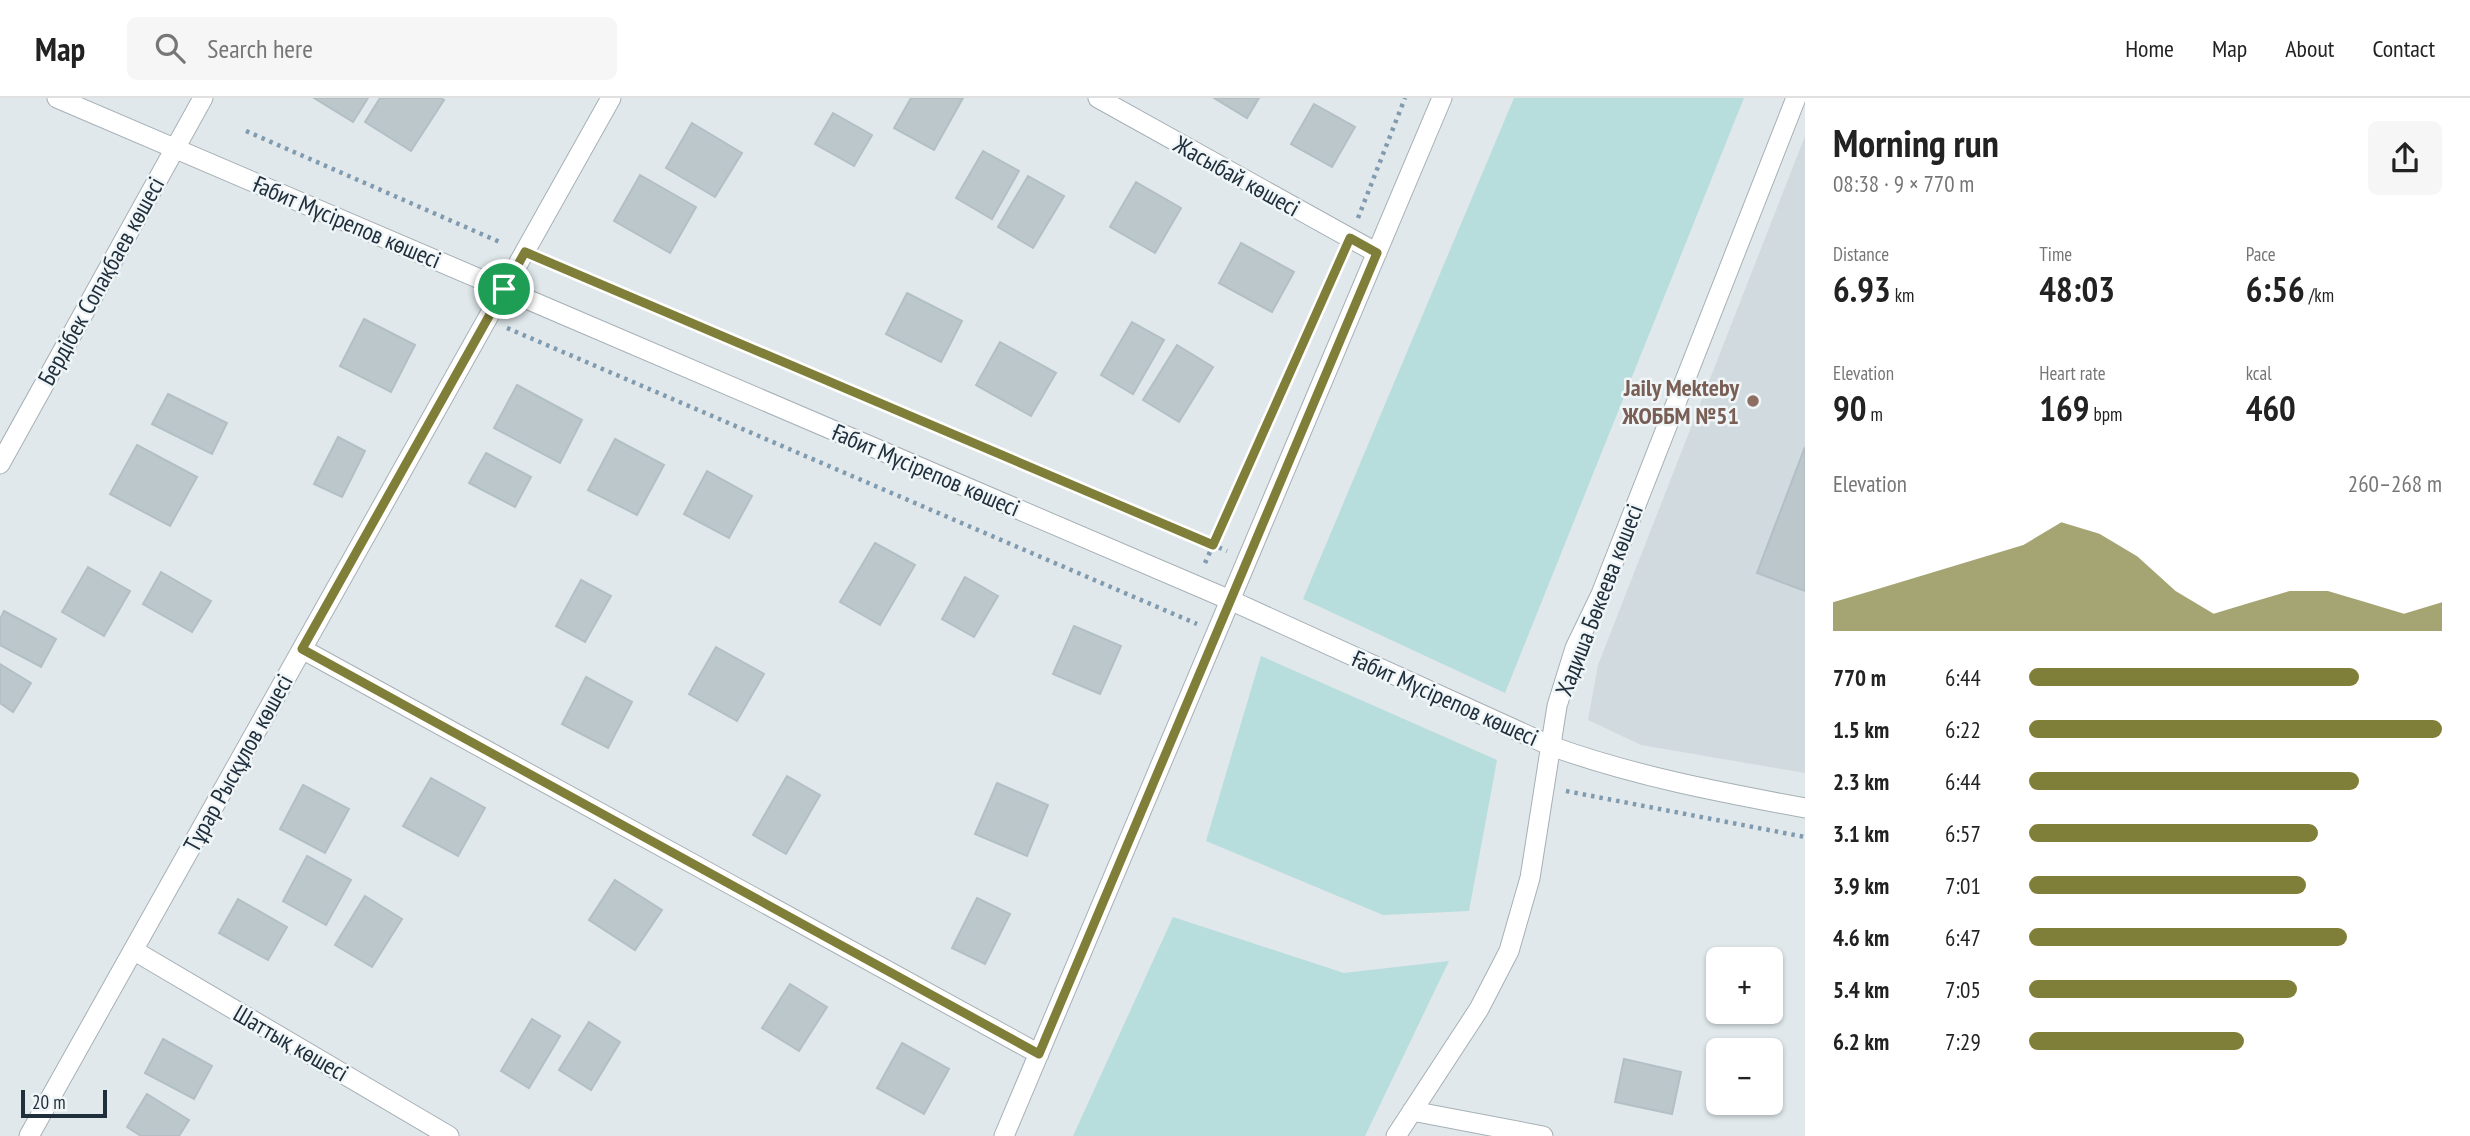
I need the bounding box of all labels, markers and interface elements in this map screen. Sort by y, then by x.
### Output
search box [127,17,617,80]
text: Map [35,27,85,70]
icon: search [151,29,189,67]
text: Search here [207,32,313,65]
text: Home [2125,33,2174,64]
text: Map [2212,33,2247,64]
text: About [2285,33,2334,64]
text: Contact [2372,33,2435,64]
text: Morning run [1833,118,1999,167]
button: share [2368,121,2442,195]
street label: Жасыбай көшесі [1168,128,1306,223]
street label: Ғабит Мүсірепов көшесі [248,168,446,276]
text: 08:38 · 9 × 770 m [1833,169,1974,198]
street label: Бердібек Сопақбаев көшесі [31,171,171,391]
text: Distance [1833,242,1889,266]
text: Time [2039,242,2072,266]
text: Pace [2246,242,2276,266]
pin [474,259,534,319]
text: 6.93 [1833,266,1891,312]
text: 48:03 [2039,266,2115,312]
text: 6:56 [2246,266,2305,312]
icon: arrive [485,270,523,308]
text: km [1891,283,1914,307]
text: /km [2305,283,2334,307]
text: Elevation [1833,361,1894,385]
text: Heart rate [2039,361,2106,385]
text: kcal [2246,361,2272,385]
place label: Jaily Mekteby ЖОББМ №51 [1621,372,1739,431]
text: 90 [1833,385,1866,431]
text: 169 [2039,385,2090,431]
text: 460 [2246,385,2296,431]
marker: Jaily Mekteby ЖОББМ №51 [1745,393,1761,409]
text: m [1866,402,1883,426]
text: bpm [2090,402,2122,426]
street label: Ғабит Мүсірепов көшесі [827,416,1025,524]
text: Elevation [1833,469,1907,498]
text: 260–268 m [2348,469,2442,498]
street label: Хадиша Бөкеева көшесі [1548,500,1650,700]
street label: Ғабит Мүсірепов көшесі [1347,643,1543,753]
text: 770 m [1833,663,1886,692]
text: 6:44 [1945,663,1981,692]
street label: Тұрар Рысқұлов көшесі [176,669,300,857]
text: 1.5 km [1833,715,1889,744]
text: 6:22 [1945,715,1981,744]
text: 2.3 km [1833,767,1889,796]
text: 6:44 [1945,767,1981,796]
text: 3.1 km [1833,819,1889,848]
text: 6:57 [1945,819,1981,848]
text: 3.9 km [1833,871,1889,900]
text: 7:01 [1945,871,1981,900]
text: 4.6 km [1833,923,1889,952]
text: 6:47 [1945,923,1981,952]
map controls [1706,947,1783,1115]
button: + [1706,947,1783,1024]
text: 5.4 km [1833,975,1889,1004]
text: 7:05 [1945,975,1981,1004]
street label: Шаттық көшесі [228,998,354,1088]
text: 6.2 km [1833,1027,1889,1056]
text: 7:29 [1945,1027,1981,1056]
button: − [1706,1038,1783,1115]
scale bar [21,1087,107,1119]
text: 20 m [32,1090,66,1114]

